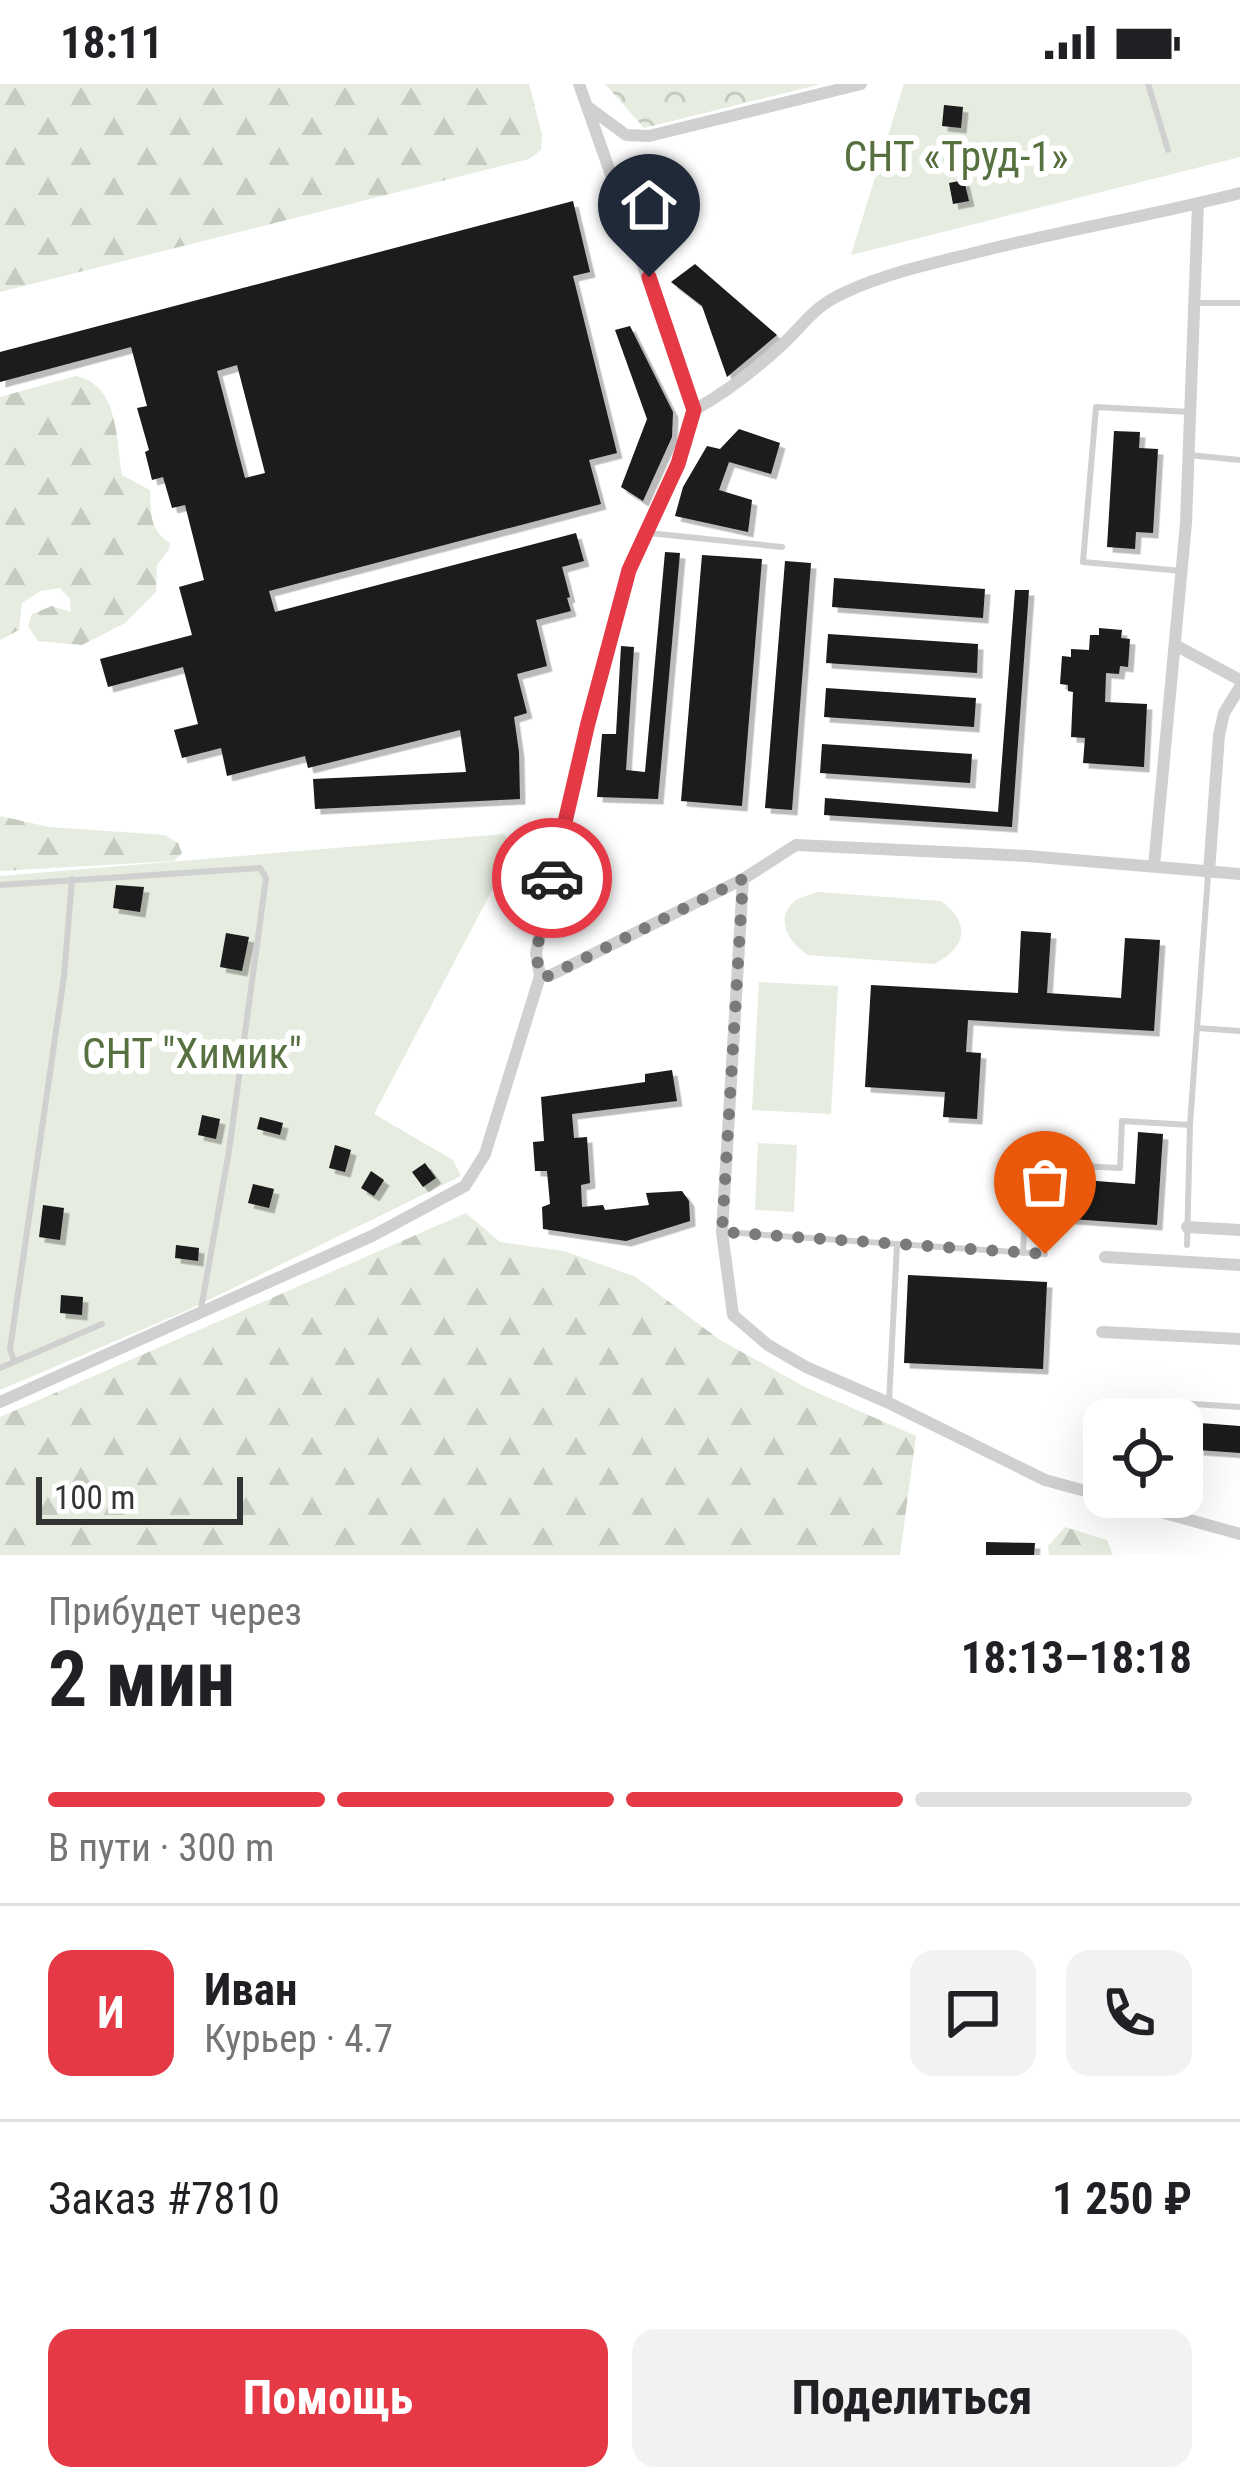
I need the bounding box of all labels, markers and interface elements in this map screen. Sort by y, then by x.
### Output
text: 18:11 [60,16,163,69]
park label: СНТ «Труд-1» [843,132,1069,181]
pin [598,154,700,277]
icon: home [616,172,682,238]
courier [492,818,612,938]
icon: car [519,845,585,911]
park label: СНТ "Химик" [82,1029,302,1078]
pin [994,1131,1096,1254]
icon: bag [1012,1149,1078,1215]
map controls [1083,1398,1203,1518]
button: locate [1083,1398,1203,1518]
scale bar [36,1471,243,1524]
text: 100 m [54,1478,135,1517]
text: Прибудет через [48,1589,302,1635]
text: 18:13–18:18 [961,1631,1192,1684]
text: 2 мин [48,1634,235,1725]
text: В пути · 300 m [48,1825,274,1871]
button: chat [910,1950,1036,2076]
button: phone [1066,1950,1192,2076]
text: Иван [204,1963,297,2016]
text: И [97,1986,125,2039]
text: Курьер · 4.7 [204,2016,393,2062]
text: Заказ #7810 [48,2172,280,2225]
text: 1 250 ₽ [1052,2172,1192,2225]
button: Помощь [48,2329,608,2467]
button: Поделиться [632,2329,1192,2467]

